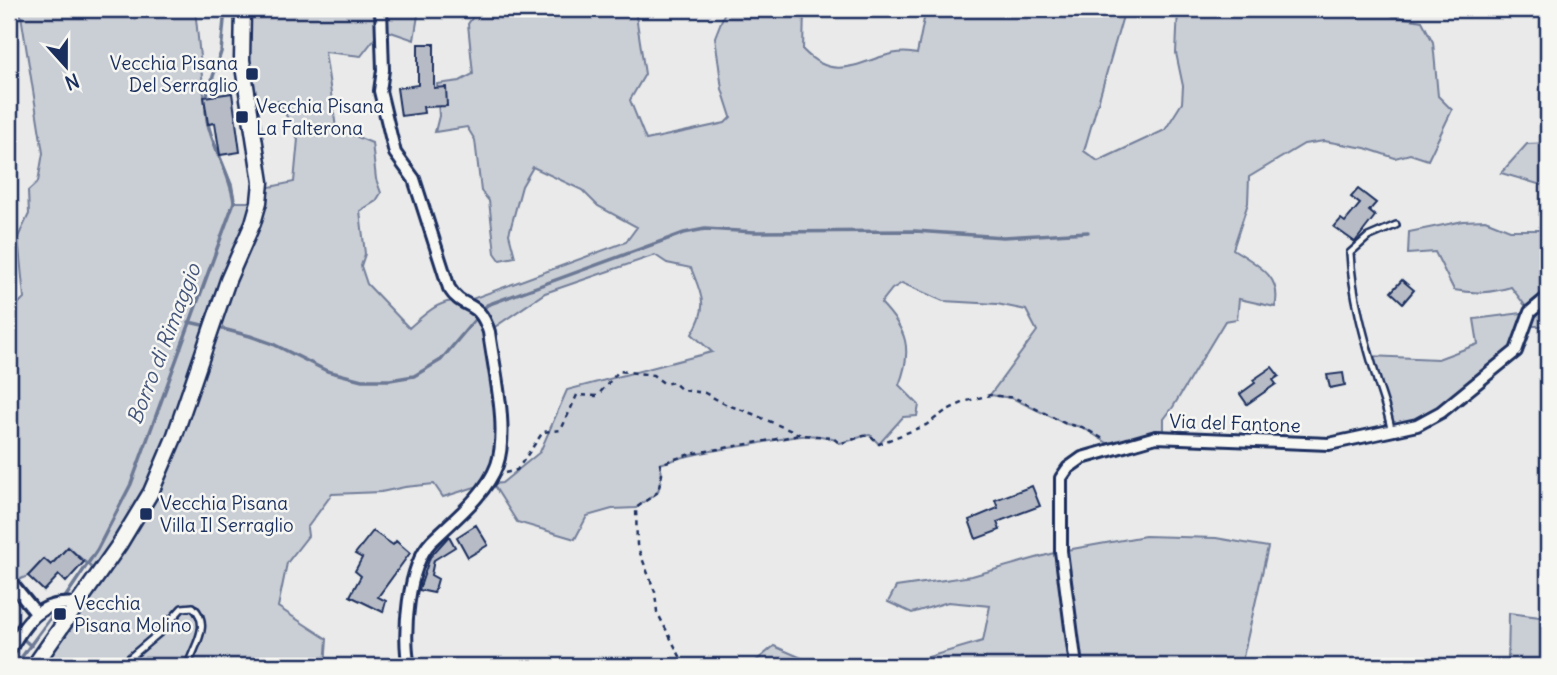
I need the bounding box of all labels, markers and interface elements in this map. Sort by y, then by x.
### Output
north arrow [32,32,102,102]
place label: Vecchia Pisana Del Serraglio [110,51,238,97]
marker: Vecchia Pisana Del Serraglio [244,66,260,82]
text: N [62,68,83,95]
place label: Vecchia Pisana La Falterona [256,94,384,140]
marker: Vecchia Pisana La Falterona [234,109,250,125]
water label: Borro di Rimaggio [121,259,207,428]
street label: Via del Fantone [1169,409,1301,437]
place label: Vecchia Pisana Villa Il Serraglio [160,491,294,537]
marker: Vecchia Pisana Villa Il Serraglio [138,506,154,522]
place label: Vecchia Pisana Molino [74,591,192,637]
marker: Vecchia Pisana Molino [52,606,68,622]

